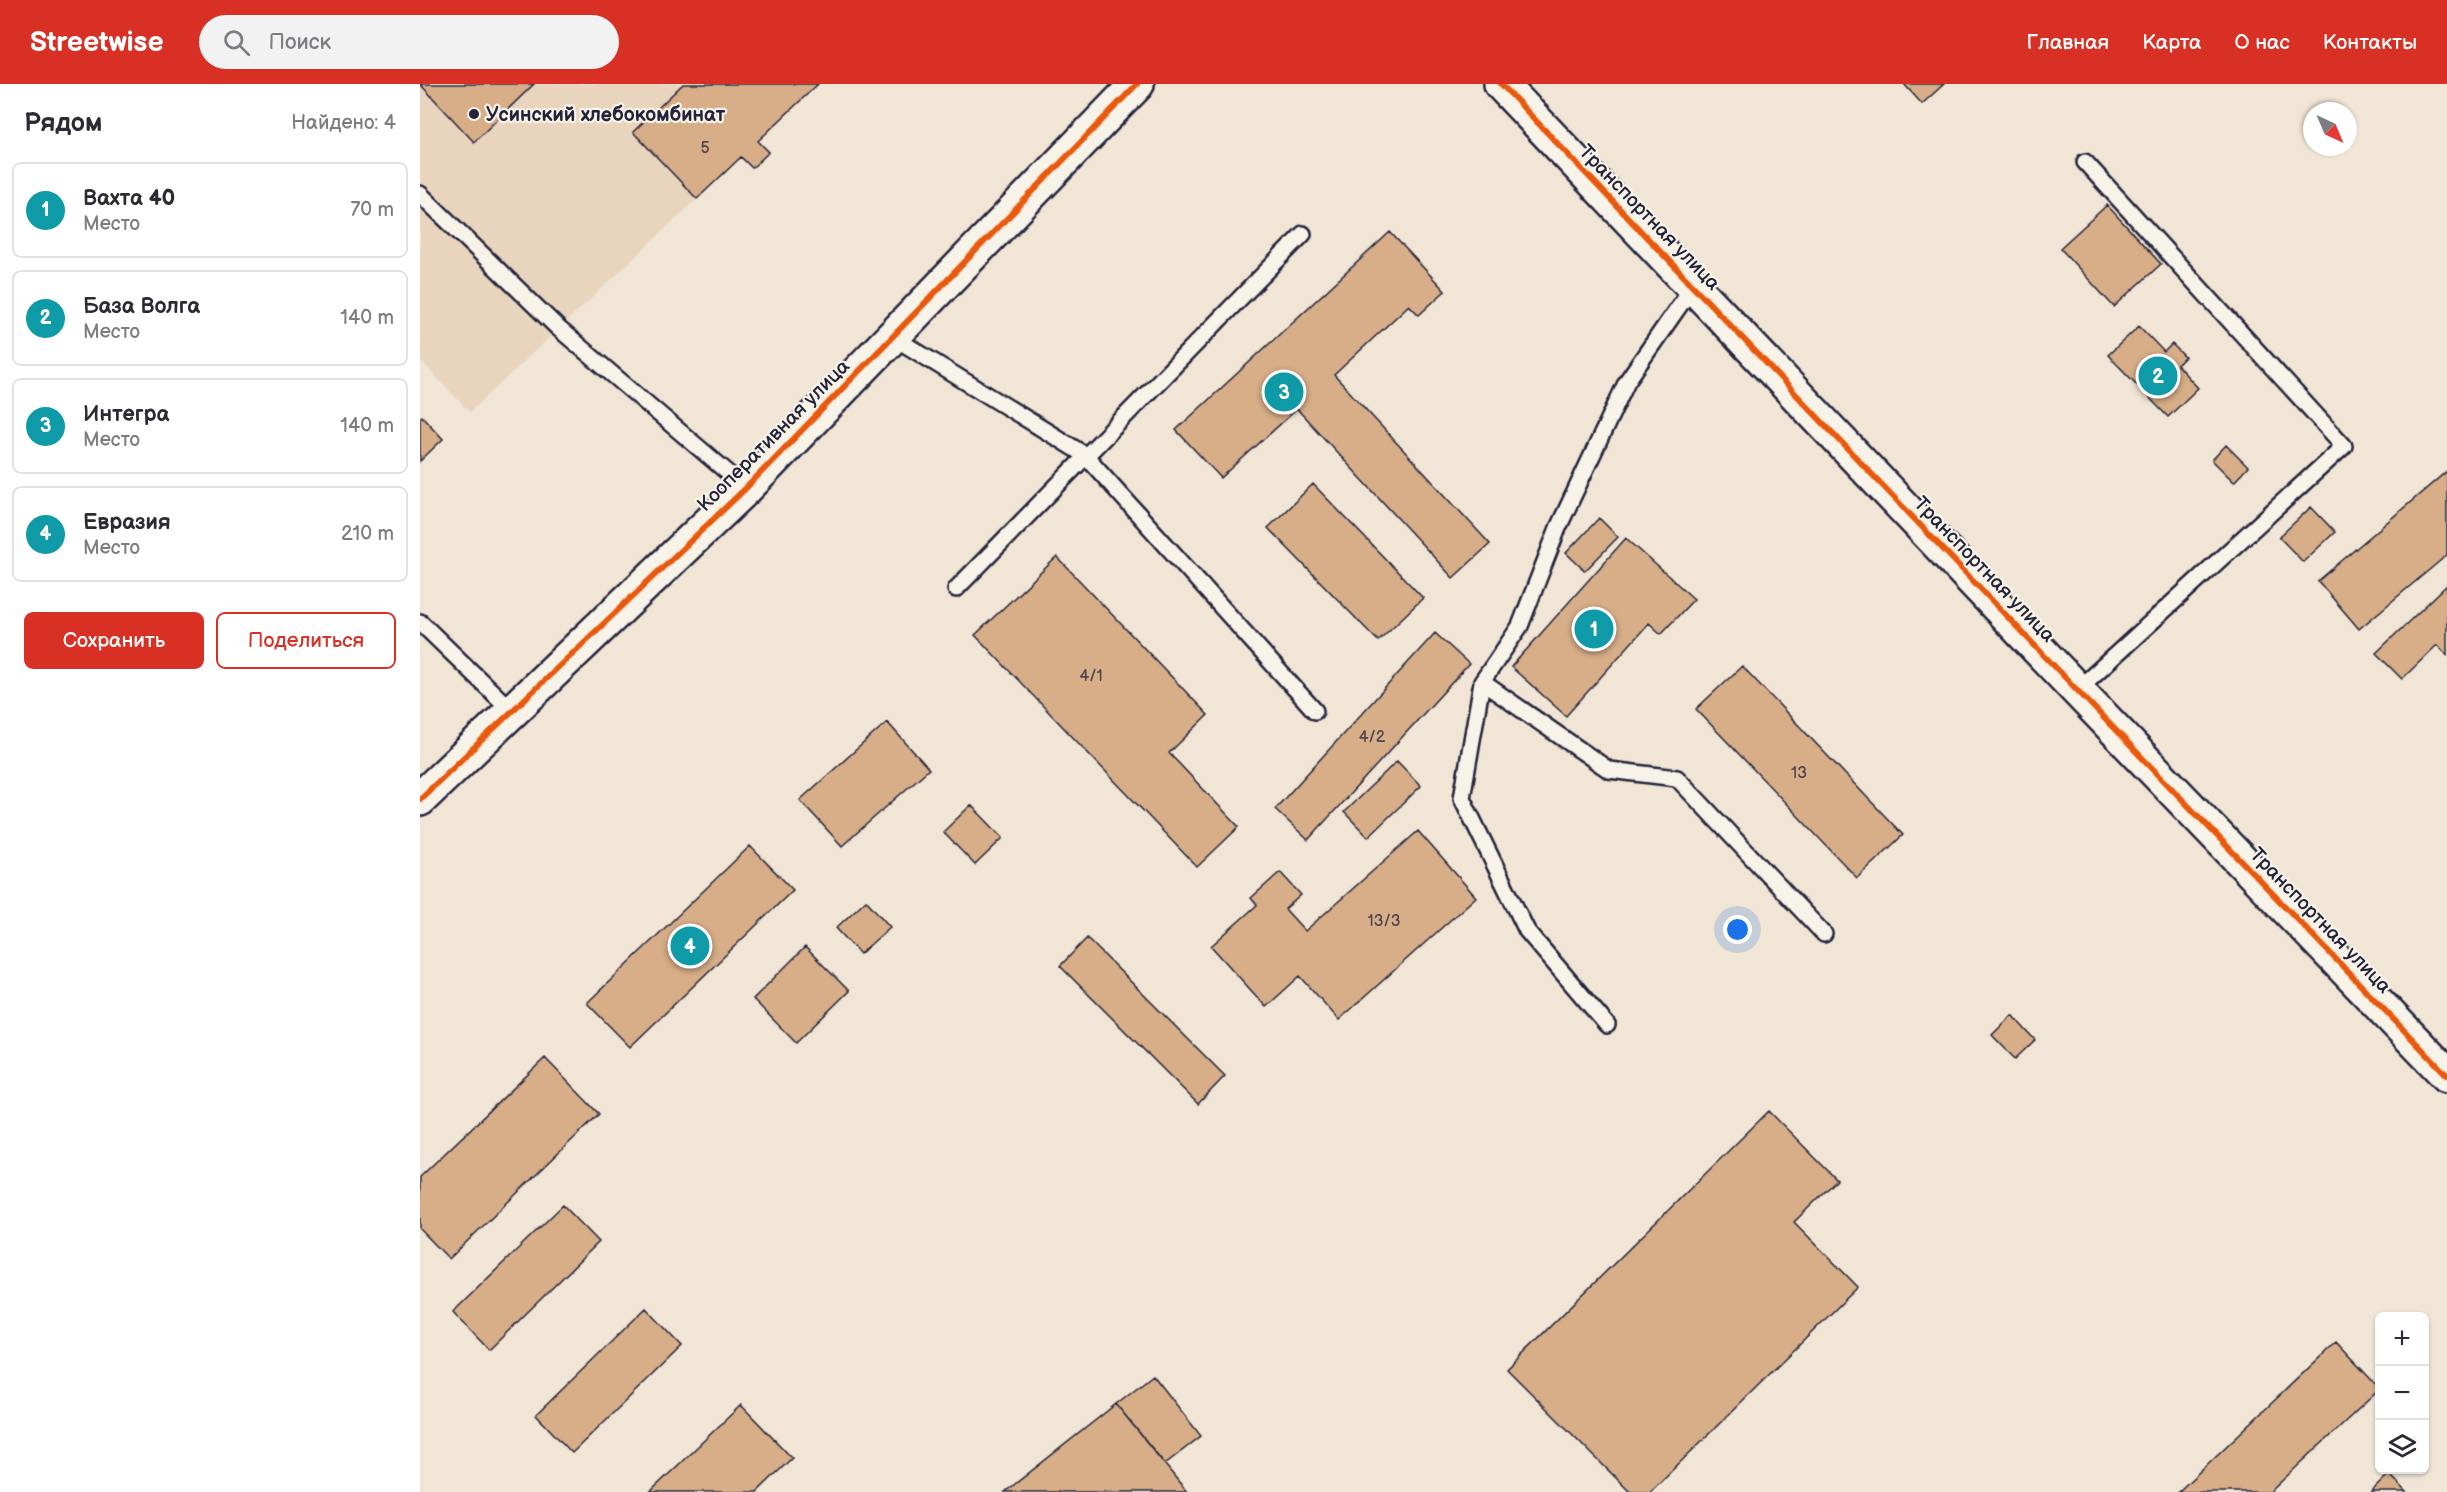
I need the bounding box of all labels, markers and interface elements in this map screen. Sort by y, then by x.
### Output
search box [199,15,619,69]
text: Streetwise [30,26,163,59]
icon: search [220,26,253,59]
text: Поиск [268,29,331,56]
text: Главная [2026,30,2109,55]
text: Карта [2142,30,2201,55]
text: О нас [2234,30,2290,55]
text: Контакты [2323,30,2417,55]
north arrow [2303,102,2357,156]
place label: Усинский хлебокомбинат [486,103,726,127]
marker: Усинский хлебокомбинат [467,107,481,121]
text: Рядом [24,108,102,139]
text: Найдено: 4 [291,111,396,135]
house number: 5 [700,139,710,158]
street label: Транспортная улица [1574,140,1725,296]
text: Вахта 40 [83,185,175,212]
text: 1 [41,198,50,222]
text: 70 m [350,198,394,222]
text: Место [83,212,140,236]
text: База Волга [83,293,200,320]
text: 2 [40,306,51,330]
text: 140 m [340,306,394,330]
text: Место [83,320,140,344]
street label: Кооперативная улица [693,354,855,517]
pin: 2 [2138,354,2178,398]
pin: 3 [1264,370,1304,414]
text: Интегра [83,401,169,428]
text: 3 [40,414,51,438]
text: 140 m [340,414,394,438]
text: Место [83,428,140,452]
street label: Транспортная улица [1909,492,2060,648]
text: Евразия [83,509,171,536]
text: 4 [40,522,51,546]
text: 210 m [341,522,394,546]
text: Место [83,536,140,560]
pin: 1 [1574,606,1614,652]
button: Сохранить [24,612,204,669]
button: Поделиться [216,612,396,669]
house number: 4/1 [1079,667,1103,686]
house number: 4/2 [1359,728,1386,747]
house number: 13 [1791,764,1807,783]
street label: Транспортная улица [2245,843,2396,999]
house number: 13/3 [1367,912,1401,931]
your location [1723,915,1752,944]
pin: 4 [670,924,710,968]
map controls [2375,1312,2429,1474]
button: + [2375,1312,2429,1366]
button: − [2375,1366,2429,1420]
button: layers [2375,1420,2429,1474]

